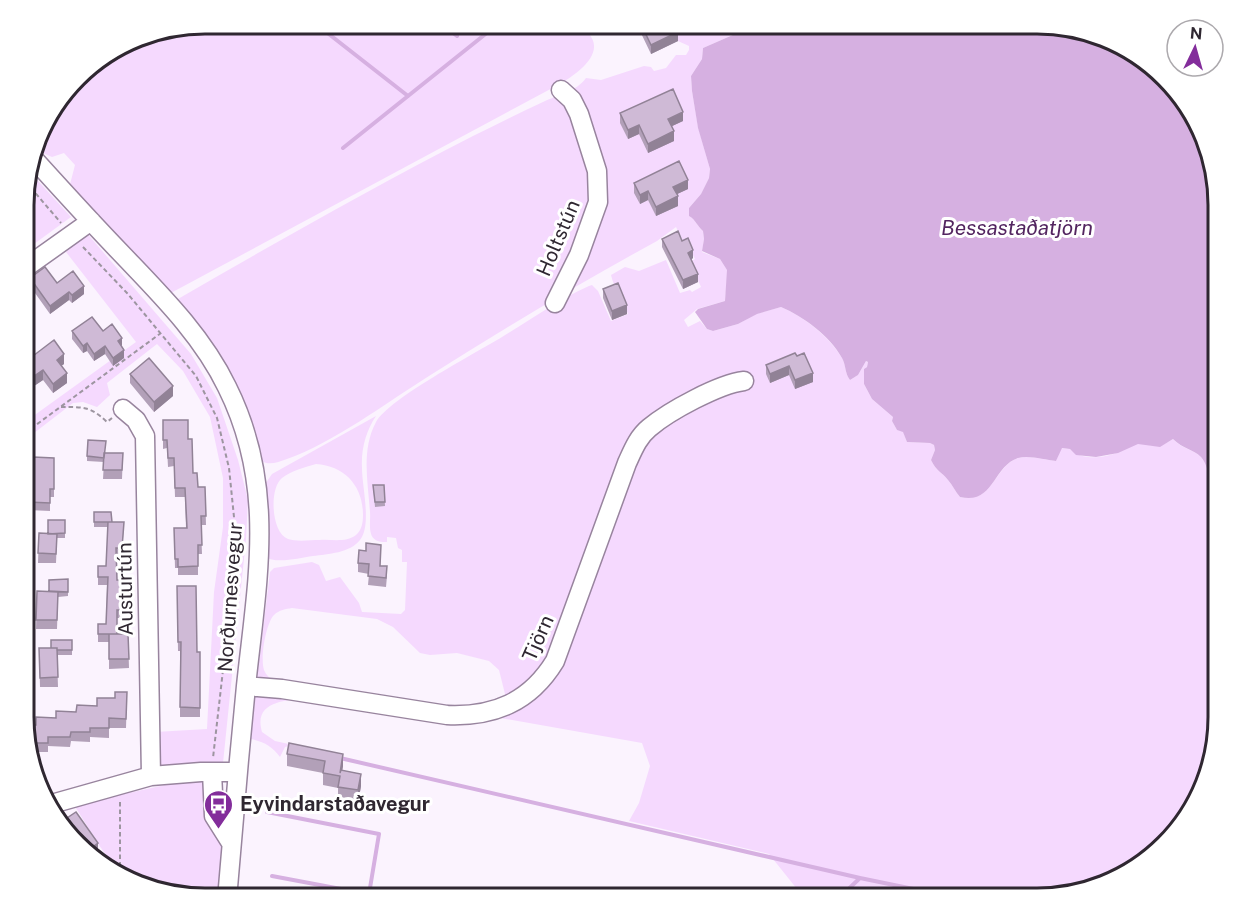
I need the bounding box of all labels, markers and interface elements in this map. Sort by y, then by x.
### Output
north arrow [1165,18,1225,78]
text: N [1189,24,1203,44]
street label: Holtstún [531,196,585,280]
water label: Bessastaðatjörn [941,215,1093,240]
street label: Norðurnesvegur [213,521,247,673]
street label: Austurtún [112,542,138,636]
street label: Tjörn [517,611,559,665]
bus stop icon: Eyvindarstaðavegur [203,788,235,830]
place label: Eyvindarstaðavegur [240,792,430,816]

